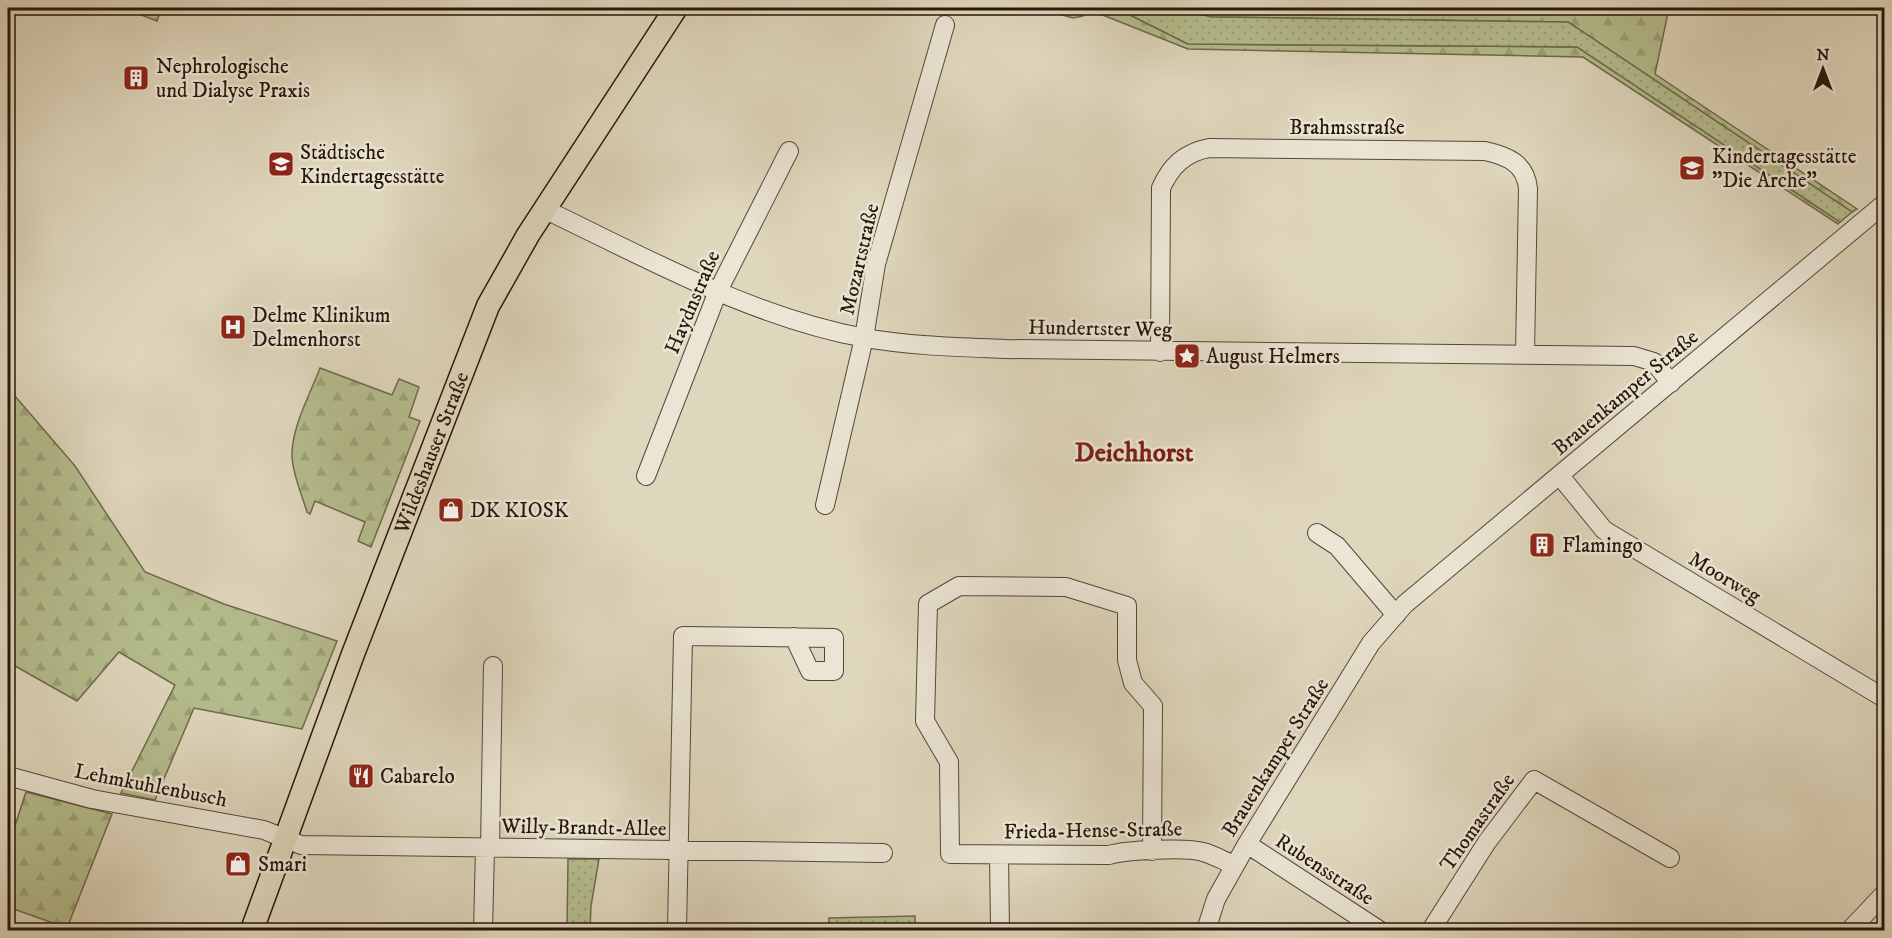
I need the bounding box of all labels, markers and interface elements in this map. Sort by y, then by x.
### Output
north arrow [1793,39,1853,99]
text: N [1816,45,1830,65]
place label: Nephrologische und Dialyse Praxis [156,54,310,104]
building icon: Nephrologische und Dialyse Praxis [121,63,151,93]
street label: Brahmsstraße [1289,115,1405,141]
place label: Städtische Kindertagesstätte [300,140,445,190]
place label: Kindertagesstätte "Die Arche" [1712,144,1857,194]
school or university icon: Städtische Kindertagesstätte [266,149,296,179]
school or university icon: Kindertagesstätte "Die Arche" [1677,153,1707,183]
street label: Mozartstraße [835,201,885,317]
street label: Haydnstraße [660,247,726,358]
place label: Delme Klinikum Delmenhorst [252,303,391,353]
hospital icon: Delme Klinikum Delmenhorst [218,312,248,342]
street label: Hundertster Weg [1028,315,1173,343]
street label: Brauenkamper Straße [1547,324,1704,461]
place icon: August Helmers [1172,341,1202,371]
place label: August Helmers [1206,344,1340,370]
street label: Wildeshauser Straße [389,368,475,538]
district label: Deichhorst [1075,436,1194,470]
shop icon: DK KIOSK [436,495,466,525]
place label: DK KIOSK [470,498,569,524]
building icon: Flamingo [1527,530,1557,560]
place label: Flamingo [1562,533,1643,559]
street label: Moorweg [1684,546,1766,610]
street label: Brauenkamper Straße [1217,673,1335,842]
street label: Lehmkuhlenbusch [72,758,229,814]
restaurant icon: Cabarelo [346,761,376,791]
place label: Cabarelo [380,764,455,790]
street label: Thomastraße [1435,768,1521,877]
street label: Willy-Brandt-Allee [500,814,667,842]
street label: Frieda-Hense-Straße [1003,816,1183,846]
street label: Rubensstraße [1270,828,1379,912]
shop icon: Smari [223,849,253,879]
place label: Smari [258,852,307,878]

